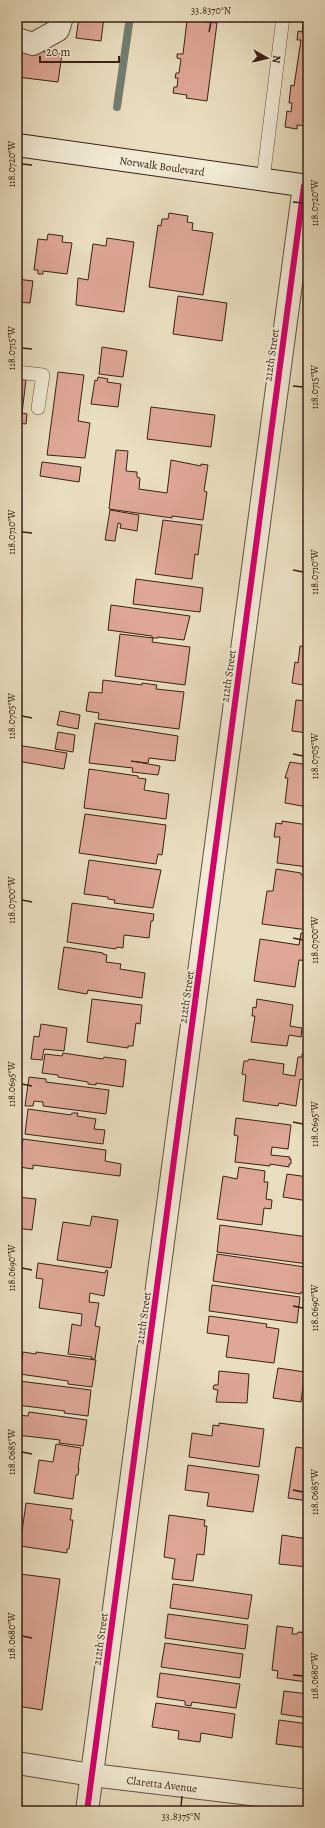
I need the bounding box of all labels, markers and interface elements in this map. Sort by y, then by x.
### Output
text: 33.8370°N [191,4,231,17]
scale bar [40,38,119,64]
north arrow [247,38,287,78]
text: 20 m [46,44,70,60]
text: N [268,54,284,64]
text: 118.0720°W [5,140,18,187]
street label: Norwalk Boulevard [118,153,206,180]
text: 118.0720°W [308,179,321,226]
text: 118.0715°W [5,325,18,370]
street label: 212th Street [260,327,283,382]
text: 118.0715°W [308,364,321,409]
text: 118.0710°W [5,509,18,555]
text: 118.0710°W [308,549,321,595]
street label: 212th Street [217,648,240,703]
text: 118.0705°W [5,692,18,739]
text: 118.0705°W [308,732,321,779]
text: 118.0700°W [5,876,18,924]
text: 118.0700°W [308,916,321,964]
street label: 212th Street [175,969,198,1024]
text: 118.0695°W [5,1060,18,1107]
text: 118.0695°W [308,1100,321,1147]
text: 118.0690°W [5,1244,18,1291]
text: 118.0690°W [308,1284,321,1331]
street label: 212th Street [132,1290,155,1345]
text: 118.0685°W [5,1428,18,1475]
text: 118.0685°W [308,1468,321,1515]
street label: 212th Street [89,1611,112,1666]
text: 118.0680°W [5,1612,18,1660]
text: 118.0680°W [308,1652,321,1700]
street label: Claretta Avenue [126,1773,198,1796]
text: 33.8375°N [161,1810,201,1823]

